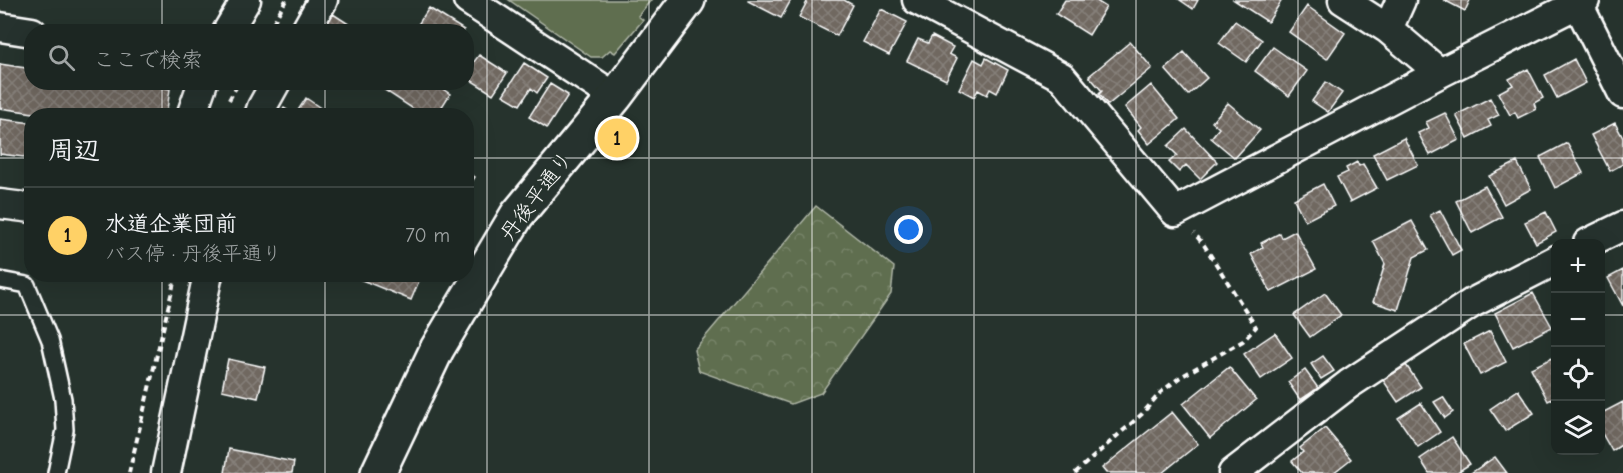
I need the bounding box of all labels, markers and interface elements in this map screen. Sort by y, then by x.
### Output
search box [24,24,474,90]
icon: search [45,41,78,74]
text: ここで検索 [93,47,203,73]
pin: 1 [598,116,636,160]
text: 周辺 [48,136,100,166]
street label: 丹後平通り [495,147,577,245]
text: 水道企業団前 [105,211,237,237]
your location [894,215,923,244]
text: 1 [64,224,71,247]
text: 70 m [405,224,450,247]
map controls [1551,239,1605,455]
button: + [1551,239,1605,293]
text: バス停 · 丹後平通り [105,242,282,265]
button: − [1551,293,1605,347]
button: locate [1551,347,1605,401]
button: layers [1551,401,1605,455]

